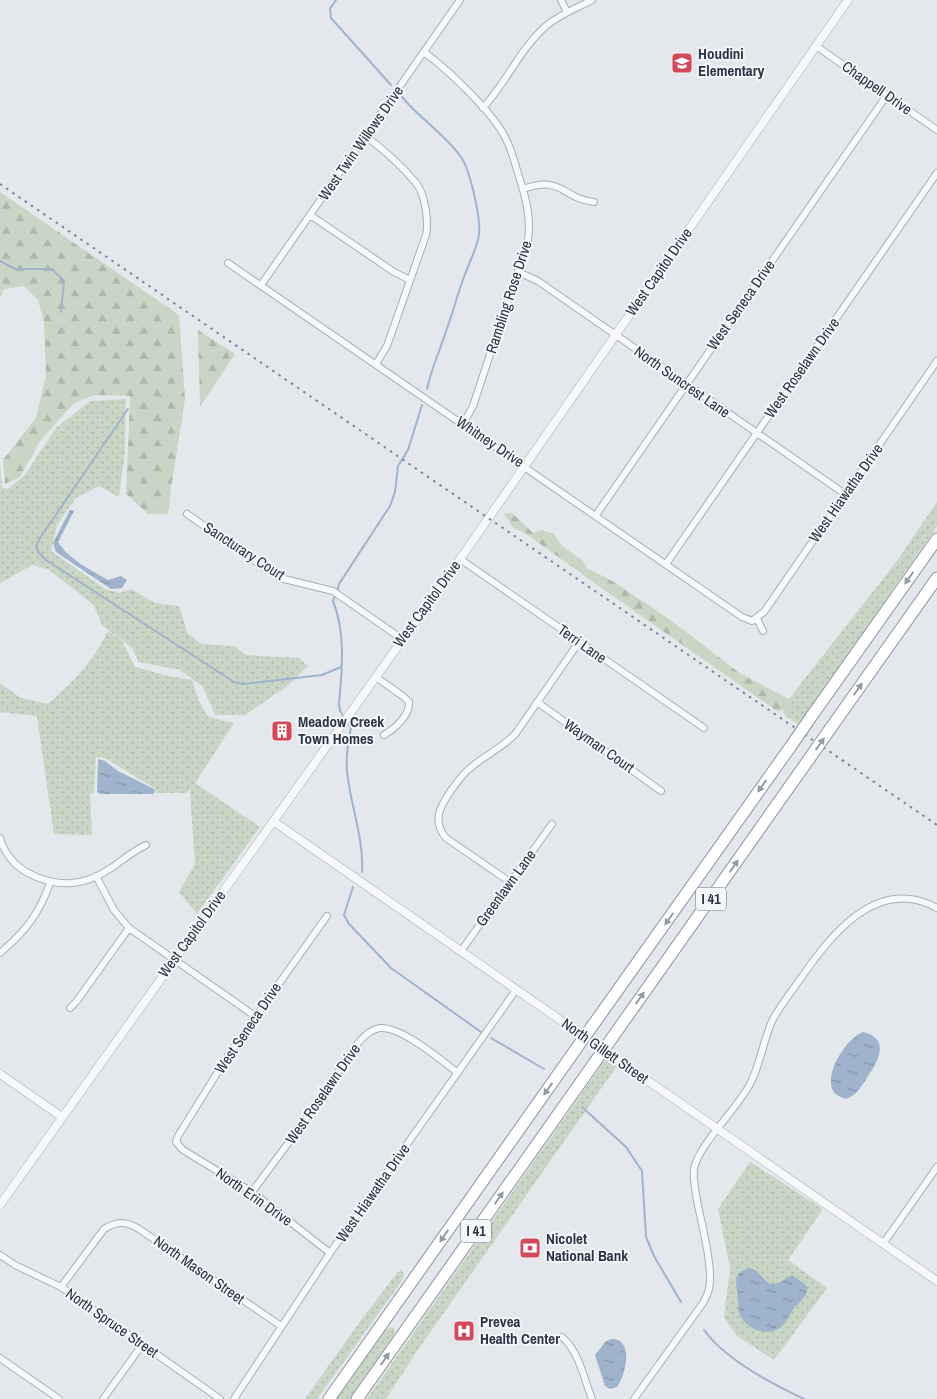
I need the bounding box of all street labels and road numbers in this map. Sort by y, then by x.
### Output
street label: Chappell Drive [838,56,917,120]
street label: West Twin Willows Drive [313,81,408,204]
street label: West Capitol Drive [620,223,697,320]
street label: Rambling Rose Drive [480,238,537,356]
street label: West Seneca Drive [702,255,780,354]
street label: West Roselawn Drive [759,313,844,422]
street label: North Suncrest Lane [630,341,735,423]
street label: Whitney Drive [452,411,529,472]
street label: West Hiawatha Drive [804,439,888,546]
street label: Sancturary Court [200,516,289,585]
street label: West Capitol Drive [388,556,465,652]
street label: Terri Lane [554,619,611,668]
street label: Wayman Court [560,714,639,778]
street label: Greenlawn Lane [471,845,541,930]
street label: West Capitol Drive [153,886,230,982]
road number: I 41 [696,888,726,911]
street label: West Seneca Drive [209,978,286,1077]
street label: North Gillett Street [558,1013,654,1089]
street label: West Roselawn Drive [280,1039,365,1148]
street label: West Hiawatha Drive [331,1139,415,1246]
street label: North Erin Drive [212,1163,297,1231]
road number: I 41 [461,1220,491,1242]
street label: North Mason Street [150,1230,249,1309]
street label: North Spruce Street [62,1283,163,1363]

